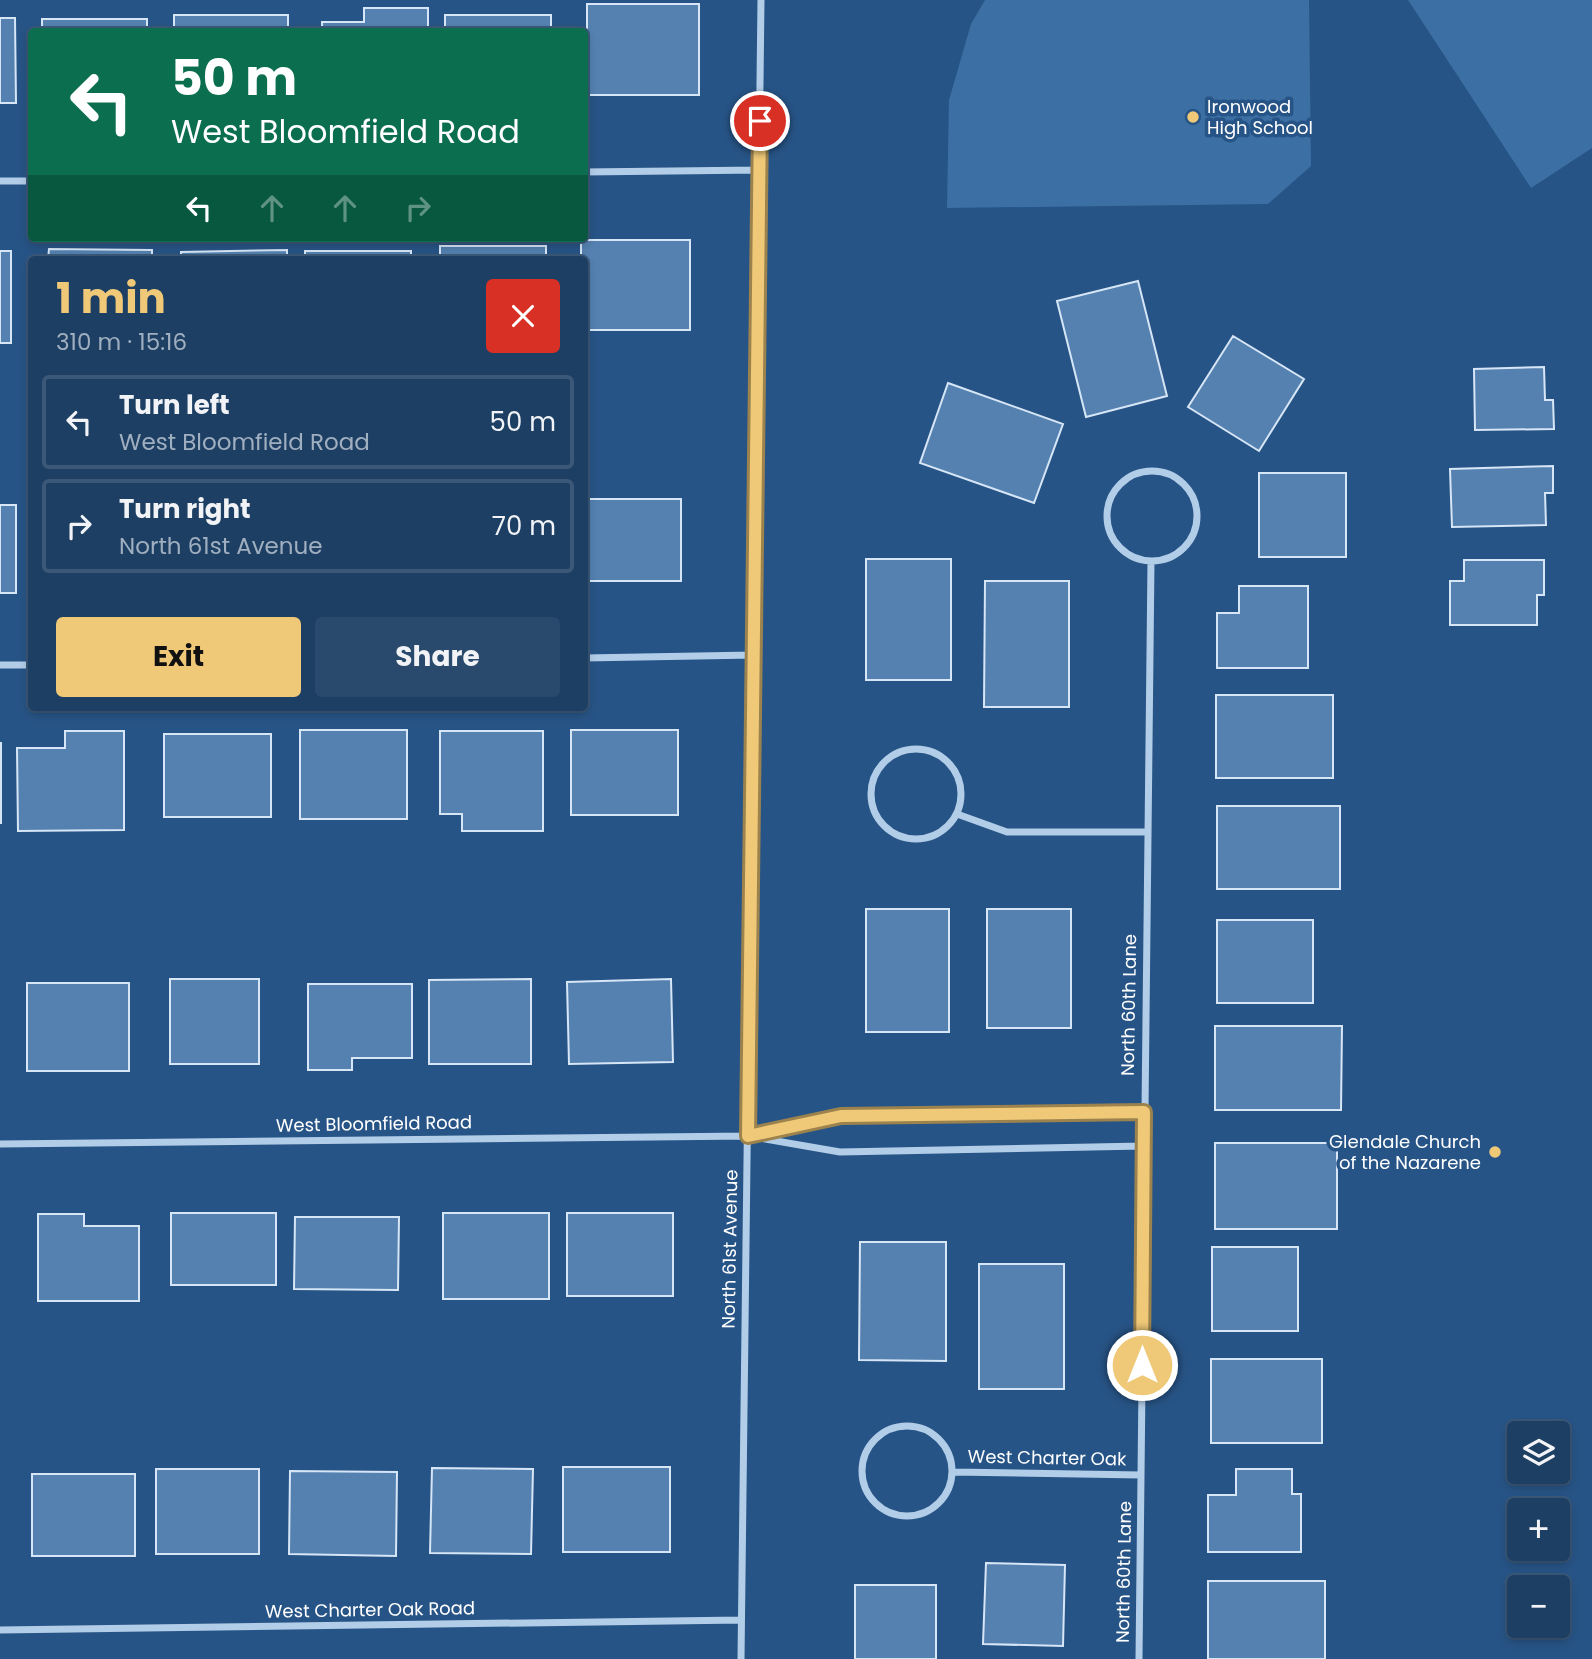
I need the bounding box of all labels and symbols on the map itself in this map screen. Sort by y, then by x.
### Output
pin [730,91,790,151]
place label: Ironwood High School [1207,94,1313,140]
marker: Ironwood High School [1185,109,1201,125]
street label: North 60th Lane [1115,934,1142,1076]
street label: West Bloomfield Road [276,1109,472,1138]
place label: Glendale Church of the Nazarene [1329,1129,1481,1175]
marker: Glendale Church of the Nazarene [1487,1144,1503,1160]
street label: North 61st Avenue [716,1169,743,1329]
position arrow [1105,1328,1179,1402]
street label: West Charter Oak [967,1444,1127,1471]
street label: North 60th Lane [1110,1501,1137,1643]
street label: West Charter Oak Road [265,1595,475,1624]

